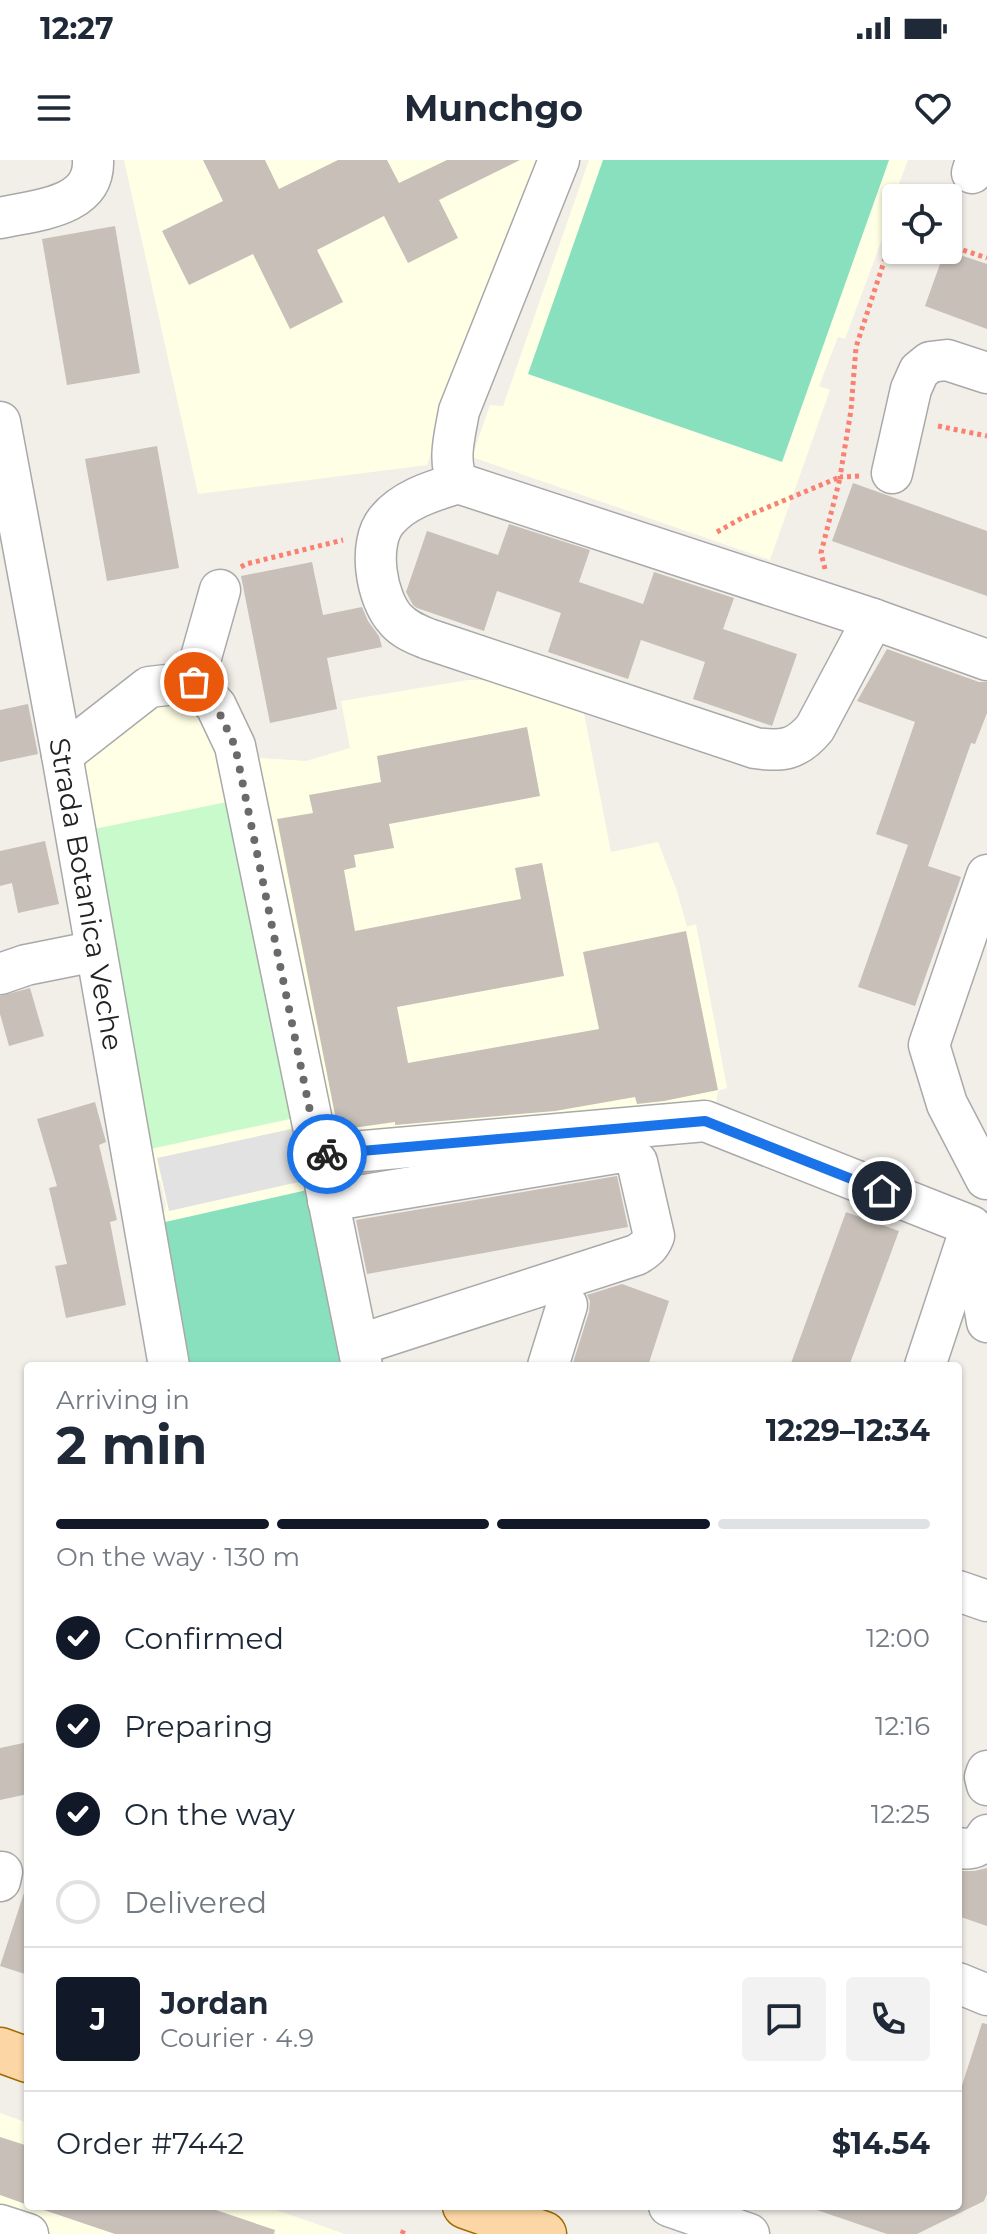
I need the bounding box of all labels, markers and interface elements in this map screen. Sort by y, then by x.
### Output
text: 12:27 [40,10,114,47]
icon: menu [32,86,76,130]
text: Munchgo [404,86,583,130]
icon: heart [911,86,955,130]
map controls [882,184,962,264]
button: locate [882,184,962,264]
pin [160,648,228,716]
icon: bag [172,660,216,704]
street label: Strada Botanica Veche [42,735,130,1053]
courier [287,1114,367,1194]
icon: bike [305,1132,349,1176]
pin [848,1157,916,1225]
icon: home [860,1169,904,1213]
text: Arriving in [56,1384,190,1416]
text: 12:29–12:34 [766,1412,930,1449]
text: 2 min [56,1414,208,1477]
text: On the way · 130 m [56,1541,300,1573]
icon: check [56,1616,100,1660]
text: Confirmed [124,1620,284,1657]
text: 12:00 [866,1622,930,1654]
icon: check [56,1704,100,1748]
text: Preparing [124,1708,273,1745]
text: 12:16 [875,1710,930,1742]
icon: check [56,1792,100,1836]
text: On the way [124,1796,295,1833]
text: 12:25 [871,1798,930,1830]
text: Delivered [124,1884,267,1921]
button: chat [742,1977,826,2061]
button: phone [846,1977,930,2061]
text: Jordan [160,1985,269,2022]
text: J [90,2001,106,2038]
text: Courier · 4.9 [160,2022,314,2054]
text: Order #7442 [56,2125,244,2162]
text: $14.54 [832,2125,930,2162]

